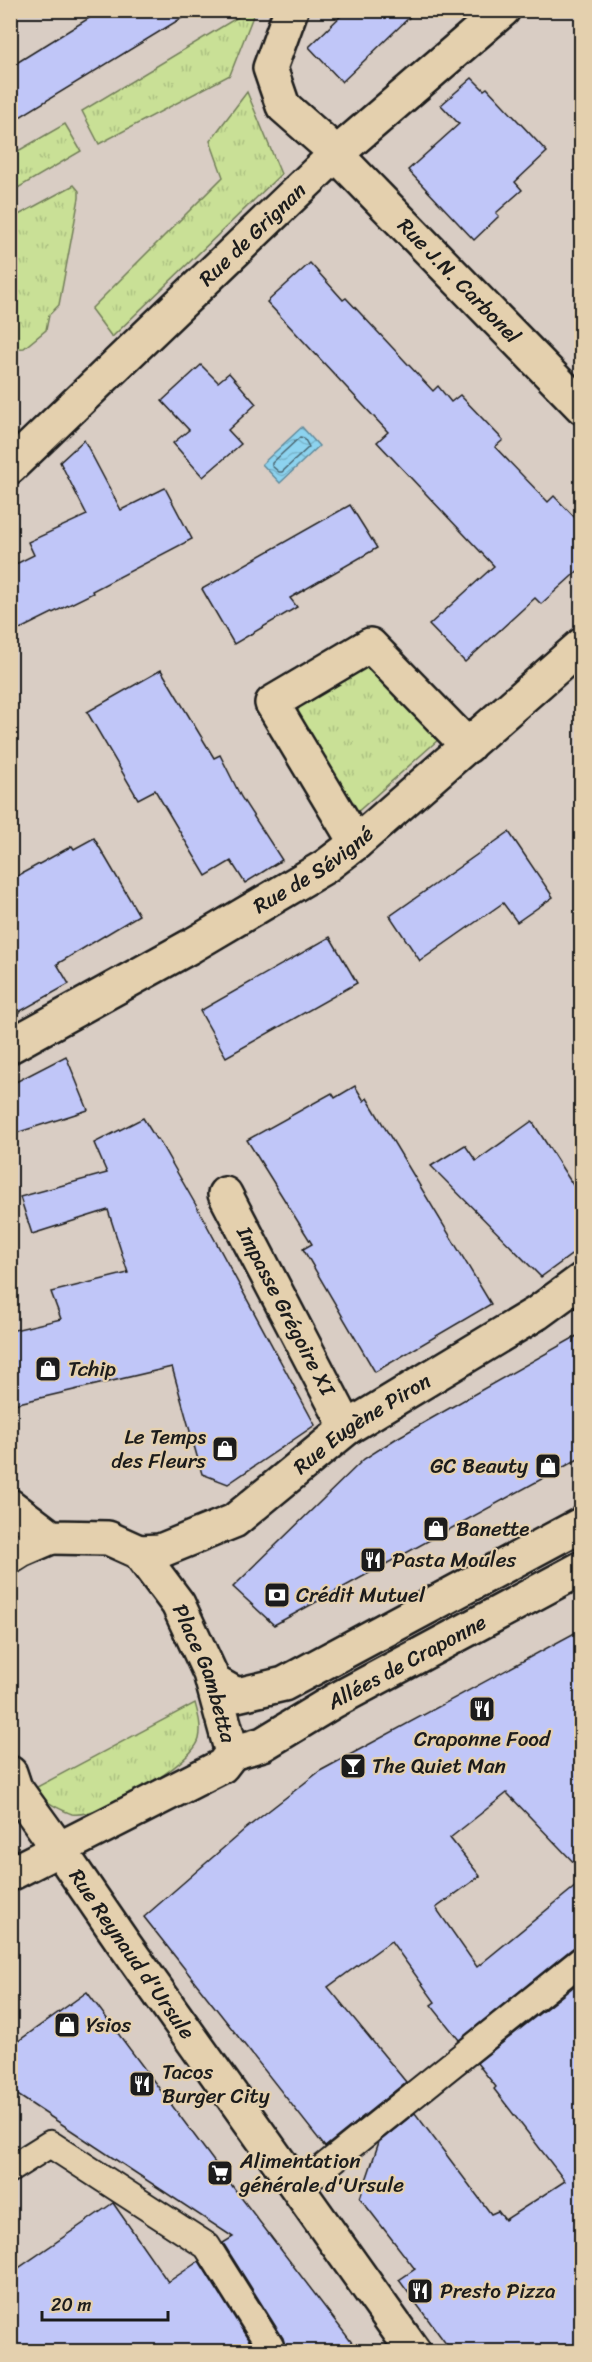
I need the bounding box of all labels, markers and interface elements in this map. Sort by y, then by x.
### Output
street label: Rue de Grignan [189,173,315,296]
street label: Rue J.N. Carbonel [388,208,531,354]
street label: Rue de Sévigné [245,816,383,924]
street label: Impasse Grégoire XI [225,1218,347,1404]
place label: Tchip [68,1350,116,1388]
shop icon: Tchip [33,1354,63,1384]
street label: Rue Eugène Piron [284,1362,438,1484]
place label: Le Temps des Fleurs [111,1418,206,1480]
shop icon: Le Temps des Fleurs [210,1434,240,1464]
place label: GC Beauty [430,1447,528,1485]
shop icon: GC Beauty [533,1451,563,1481]
place label: Banette [456,1510,529,1548]
shop icon: Banette [421,1514,451,1544]
place label: Pasta Moules [392,1541,517,1579]
restaurant icon: Pasta Moules [358,1545,388,1575]
place label: Crédit Mutuel [296,1576,426,1614]
bank icon: Crédit Mutuel [262,1580,292,1610]
street label: Place Gambetta [161,1597,247,1747]
street label: Allées de Craponne [319,1603,494,1721]
restaurant icon: Craponne Food [467,1694,497,1724]
place label: Craponne Food [414,1720,552,1758]
place label: The Quiet Man [372,1747,506,1785]
bar icon: The Quiet Man [338,1751,368,1781]
street label: Rue Reynaud d'Ursule [59,1861,206,2048]
place label: Ysios [86,2006,131,2044]
shop icon: Ysios [52,2010,82,2040]
place label: Tacos Burger City [162,2053,270,2115]
restaurant icon: Tacos Burger City [127,2069,157,2099]
place label: Alimentation générale d'Ursule [238,2142,404,2204]
supermarket icon: Alimentation générale d'Ursule [205,2158,235,2188]
place label: Presto Pizza [440,2272,556,2310]
restaurant icon: Presto Pizza [405,2276,435,2306]
scale bar [42,2284,168,2322]
text: 20 m [51,2289,91,2321]

